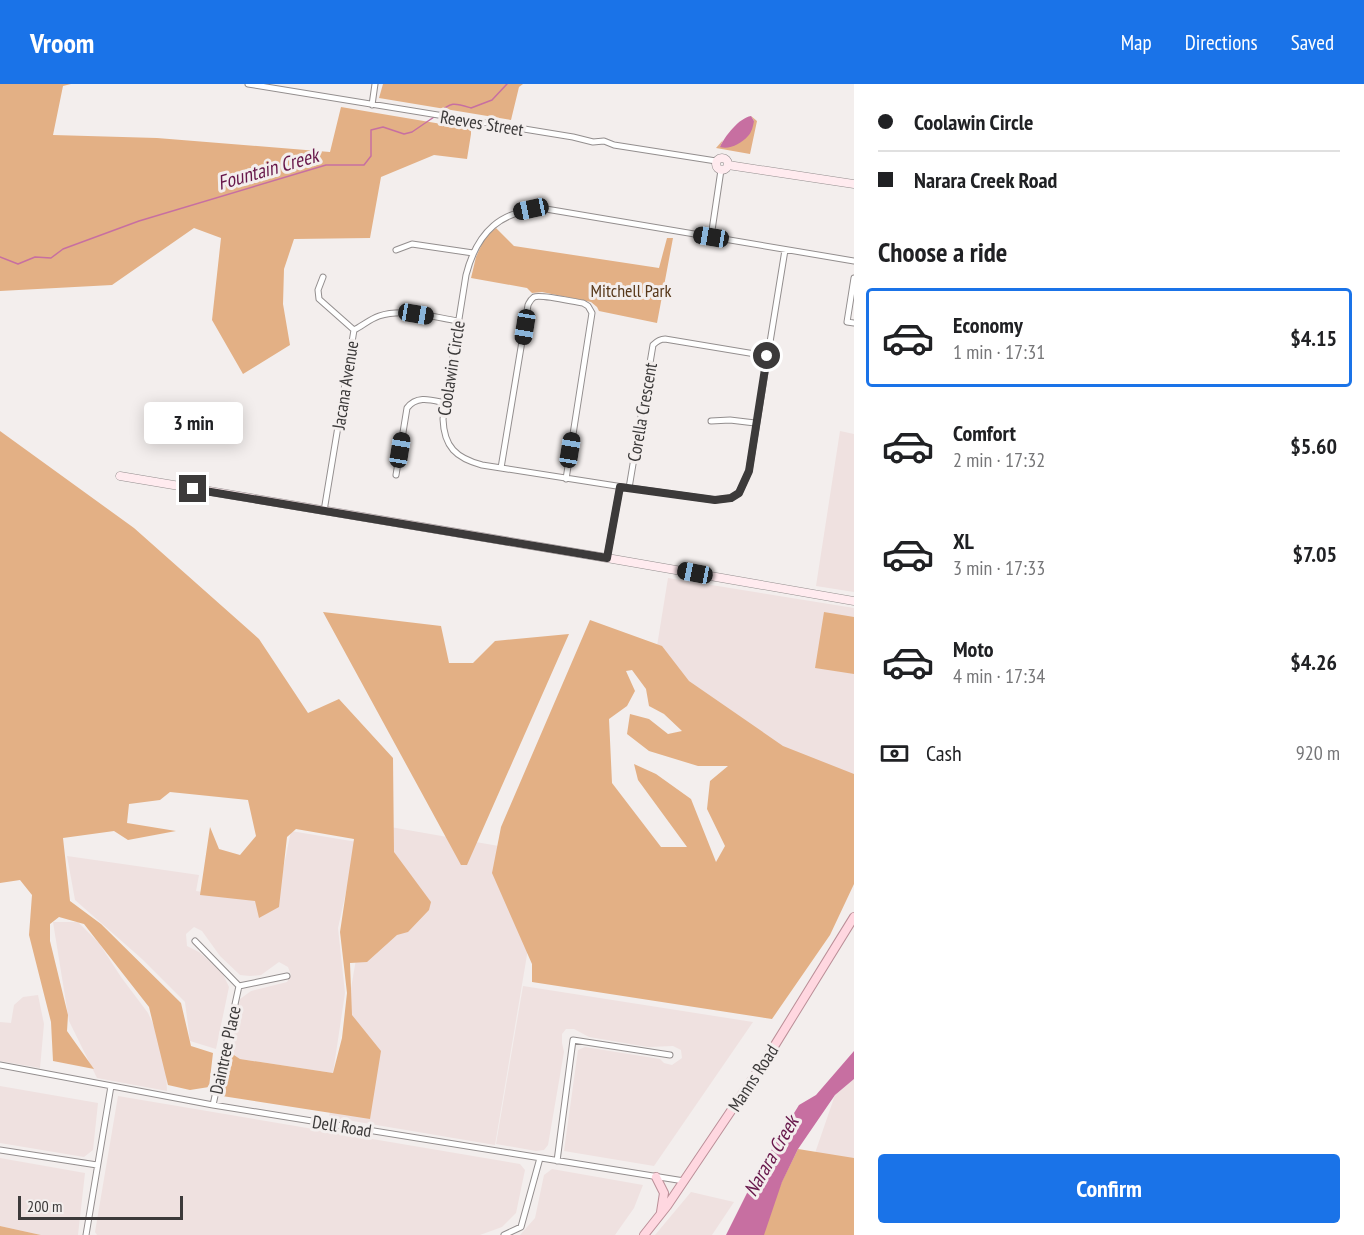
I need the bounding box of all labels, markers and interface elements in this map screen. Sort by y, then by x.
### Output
text: Vroom [30,24,94,61]
text: Map [1121,29,1152,56]
text: Directions [1185,29,1258,56]
text: Saved [1291,29,1334,56]
street label: Reeves Street [439,105,525,141]
text: Coolawin Circle [914,108,1034,136]
water label: Fountain Creek [215,142,324,196]
text: Narara Creek Road [914,166,1057,194]
car [512,196,550,222]
car [692,225,730,249]
text: Choose a ride [878,235,1007,269]
park label: Mitchell Park [591,279,671,302]
car [397,302,435,326]
car [513,308,537,346]
icon: car [881,311,935,365]
text: Economy [953,311,1023,339]
street label: Coolawin Circle [432,319,470,417]
text: $4.15 [1290,324,1337,352]
street label: Jacana Avenue [327,339,363,432]
text: 1 min · 17:31 [953,339,1045,365]
route start [753,342,780,369]
street label: Corella Crescent [622,361,662,463]
callout: 3 min [144,402,242,444]
text: 3 min [173,410,214,436]
icon: car [881,419,935,473]
text: Comfort [953,419,1016,447]
car [388,431,412,469]
car [558,431,582,469]
text: $5.60 [1290,432,1337,460]
text: 2 min · 17:32 [953,447,1045,473]
route end [179,475,206,502]
icon: car [881,527,935,581]
text: XL [953,527,974,555]
text: $7.05 [1292,540,1337,568]
text: 3 min · 17:33 [953,555,1045,581]
car [676,561,714,585]
icon: car [881,635,935,689]
text: Moto [953,635,994,663]
text: $4.26 [1290,648,1337,676]
text: 4 min · 17:34 [953,663,1045,689]
icon: cash [878,737,911,770]
text: Cash [926,739,962,767]
text: 920 m [1296,740,1340,766]
street label: Daintree Place [204,1004,246,1096]
street label: Manns Road [723,1040,783,1116]
water label: Narara Creek [738,1109,805,1201]
street label: Dell Road [311,1110,373,1142]
button: Confirm [878,1154,1340,1223]
scale bar [18,1193,183,1220]
text: 200 m [27,1196,62,1216]

